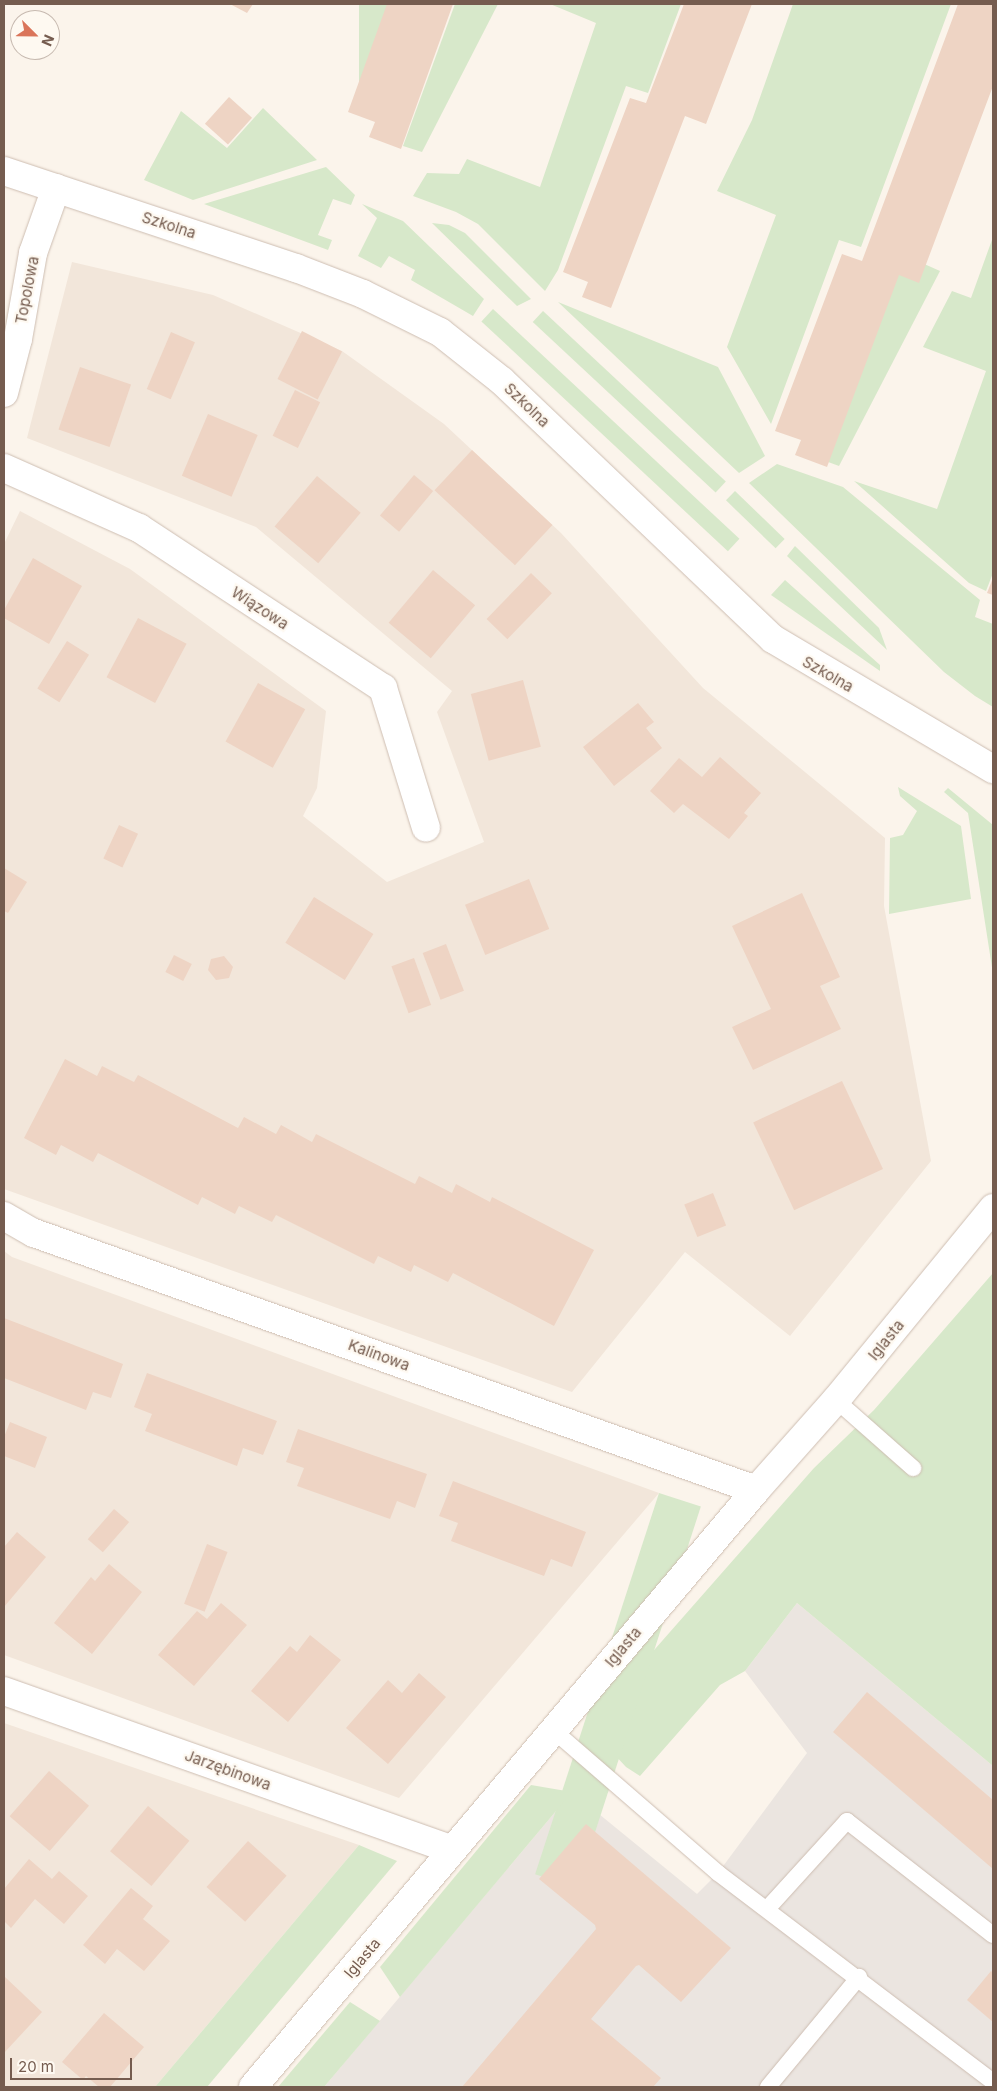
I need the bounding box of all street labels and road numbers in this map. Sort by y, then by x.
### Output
street label: Szkolna [140,208,198,242]
street label: Topolowa [12,255,42,325]
street label: Szkolna [501,379,553,431]
street label: Wiązowa [228,583,292,633]
street label: Szkolna [799,652,857,696]
street label: Iglasta [864,1316,908,1364]
street label: Kalinowa [346,1336,412,1374]
street label: Iglasta [601,1623,645,1671]
street label: Jarzębinowa [182,1746,274,1794]
street label: Iglasta [340,1934,384,1982]

